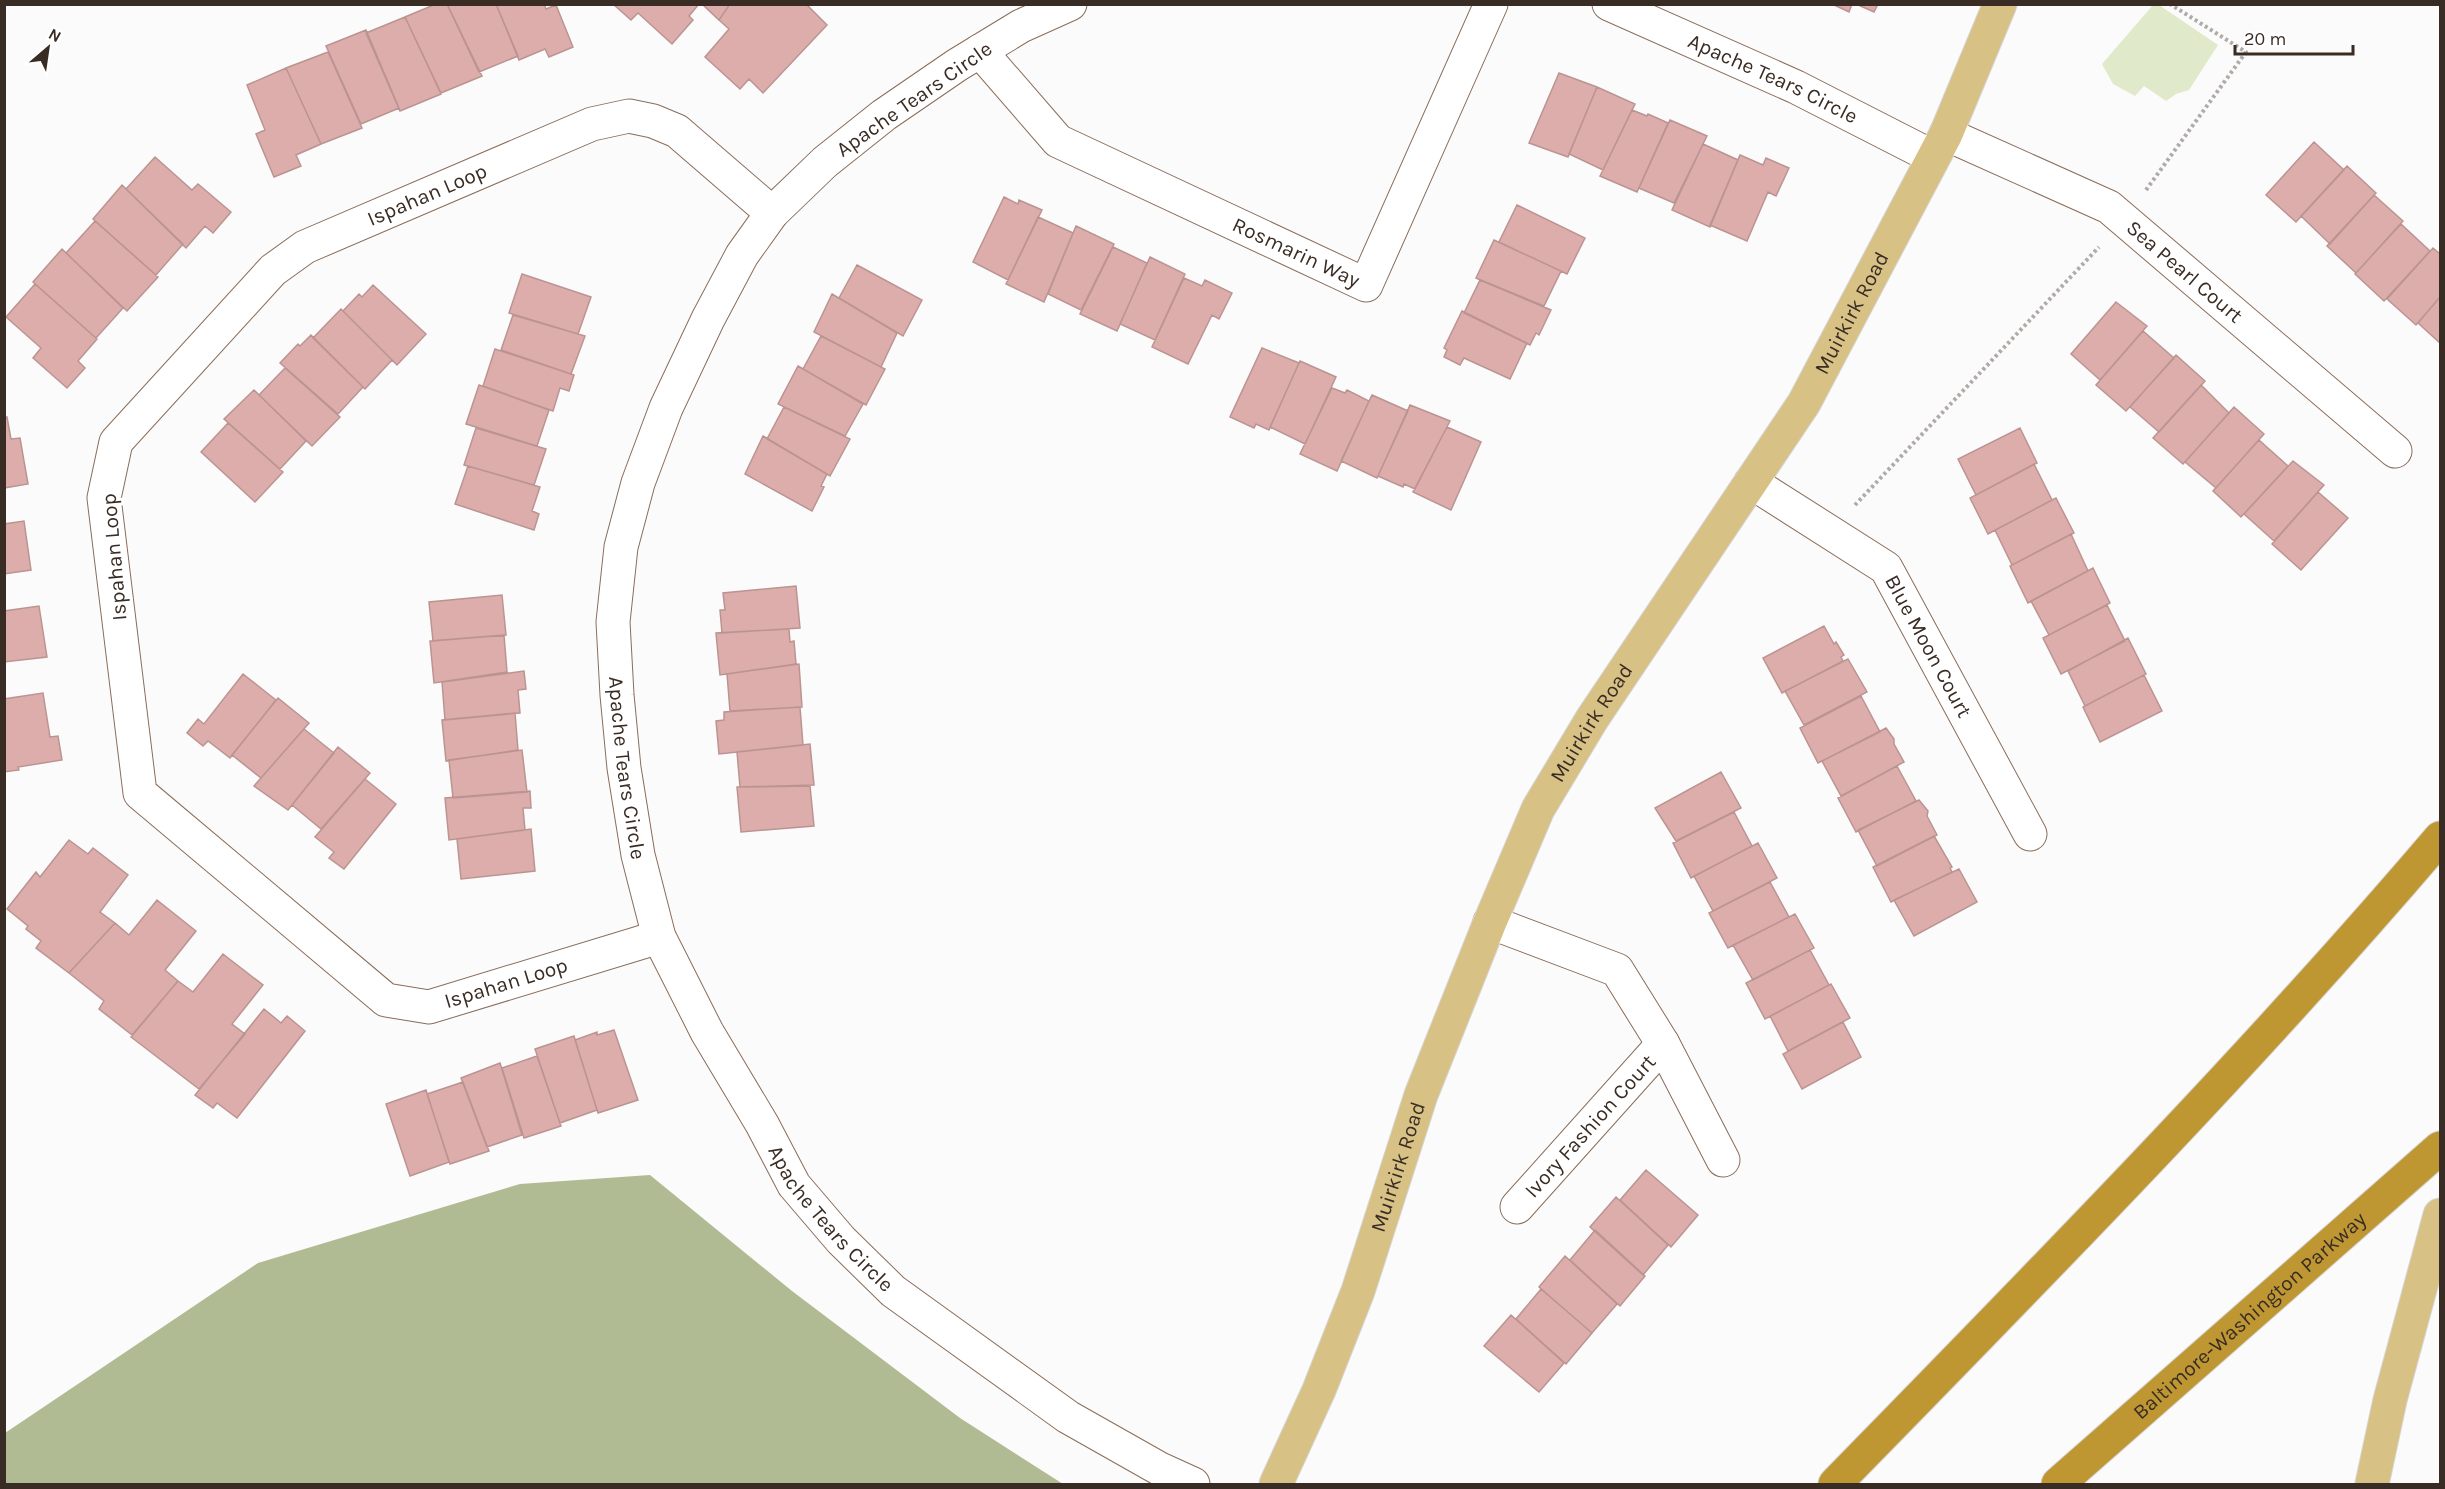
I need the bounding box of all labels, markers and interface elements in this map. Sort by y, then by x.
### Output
north arrow [18,18,78,78]
scale bar [2235,18,2354,56]
text: N [45,24,65,46]
text: 20 m [2244,28,2286,50]
street label: Apache Tears Circle [1684,29,1862,128]
street label: Apache Tears Circle [832,36,996,162]
street label: Ispahan Loop [364,159,490,231]
street label: Rosmarin Way [1229,212,1364,292]
street label: Sea Pearl Court [2122,215,2248,328]
street label: Muirkirk Road [1809,248,1894,378]
street label: Ispahan Loop [96,492,132,622]
street label: Blue Moon Court [1880,571,1977,722]
street label: Muirkirk Road [1545,659,1638,786]
street label: Apache Tears Circle [604,676,651,861]
street label: Ispahan Loop [441,953,571,1013]
street label: Ivory Fashion Court [1520,1050,1661,1202]
street label: Muirkirk Road [1366,1099,1430,1235]
street label: Apache Tears Circle [763,1141,899,1297]
street label: Baltimore-Washington Parkway [2128,1207,2371,1424]

